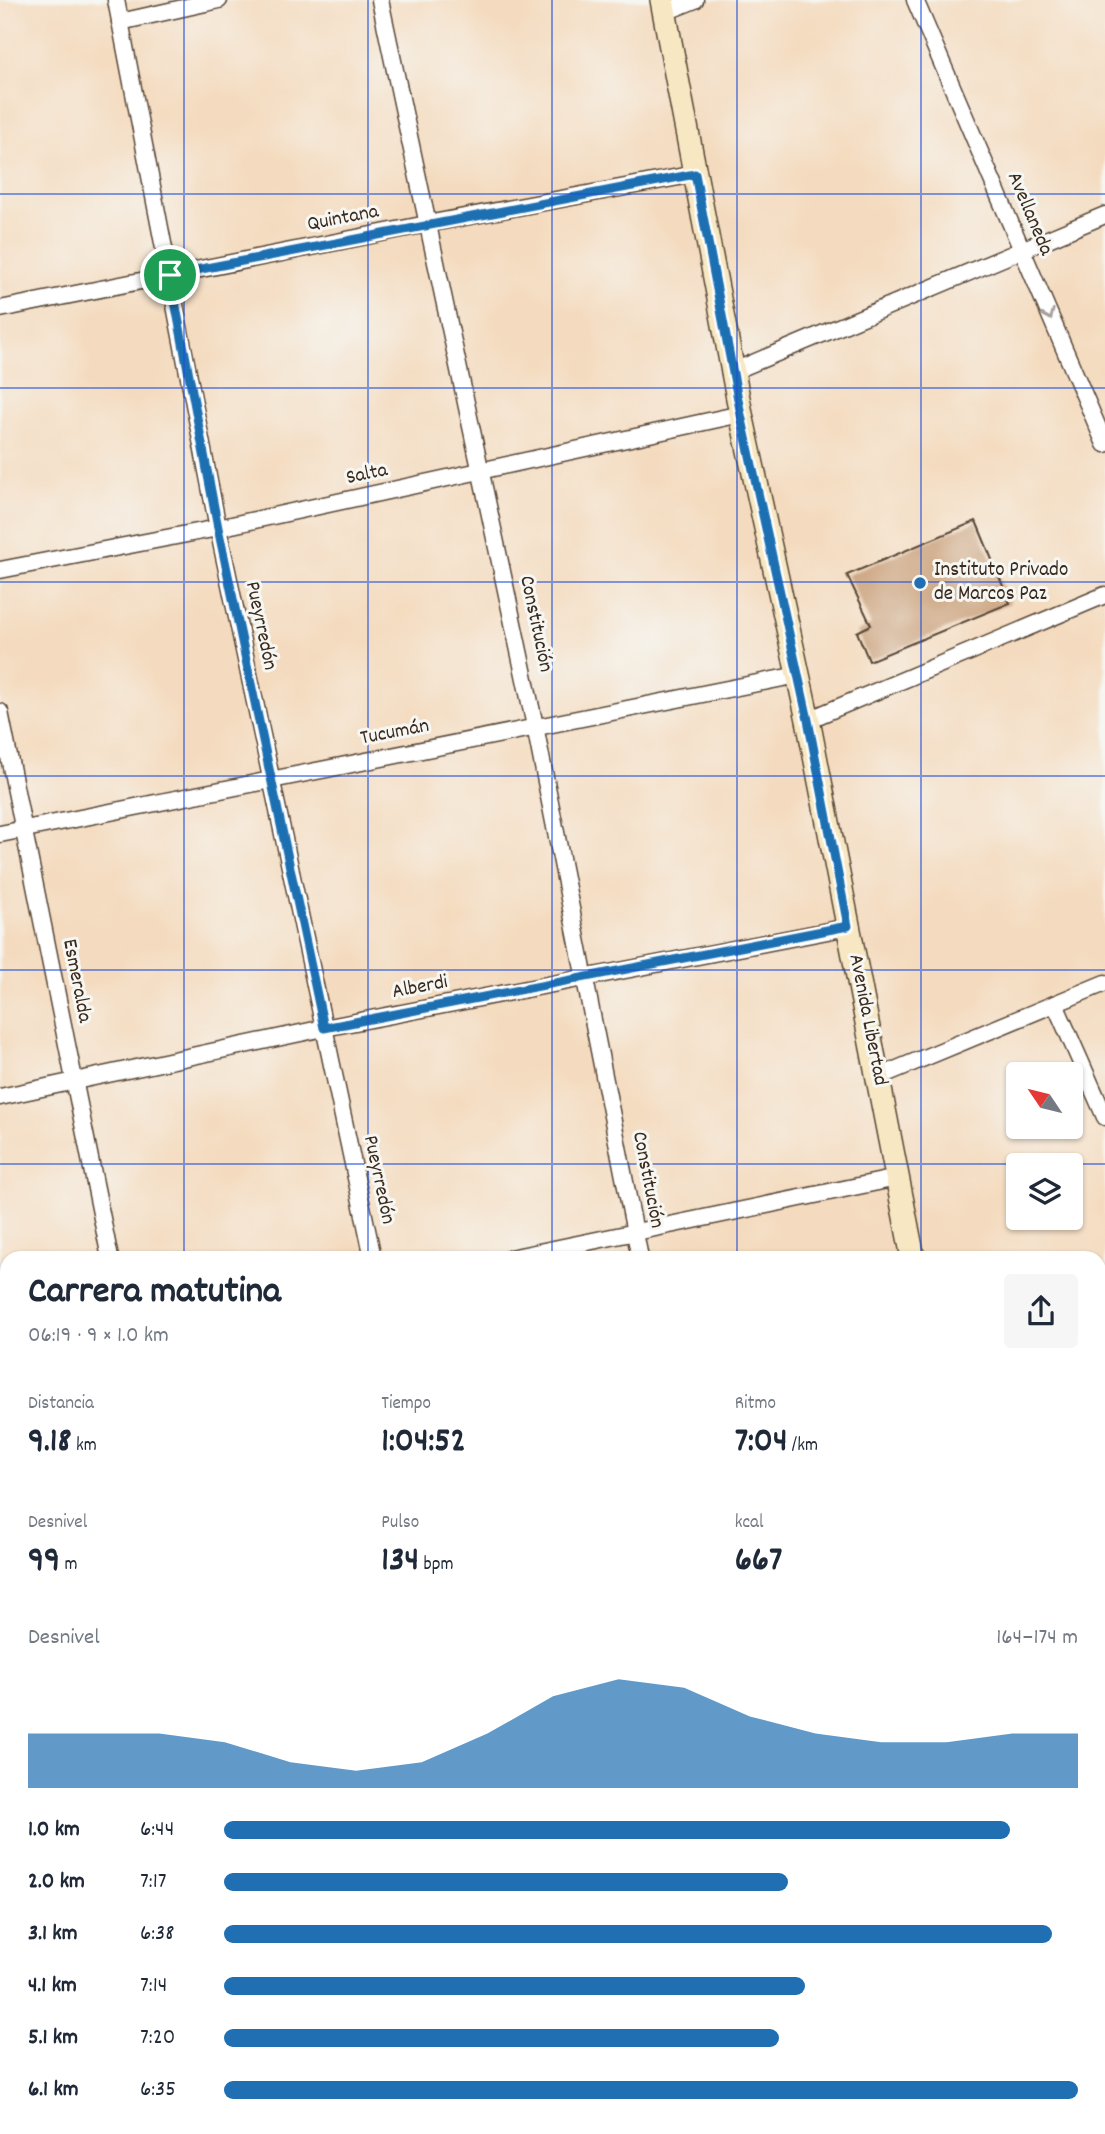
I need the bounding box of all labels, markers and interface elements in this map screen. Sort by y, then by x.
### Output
street label: Avellaneda [998,168,1060,261]
street label: Quintana [305,197,382,241]
pin [140,245,200,305]
icon: arrive [151,256,189,294]
one-way arrow [1041,307,1055,320]
street label: Salta [343,456,392,494]
place label: Instituto Privado de Marcos Paz [934,556,1068,610]
street label: Constitución [510,573,560,675]
marker: Instituto Privado de Marcos Paz [912,575,928,591]
street label: Pueyrredón [236,579,284,673]
street label: Tucumán [358,712,432,754]
street label: Esmeralda [53,937,99,1026]
street label: Avenida Libertad [840,952,894,1088]
street label: Alberdi [390,968,451,1008]
north arrow [1006,1062,1083,1139]
map controls [1006,1062,1083,1230]
street label: Constitución [623,1129,671,1231]
street label: Pueyrredón [354,1133,402,1227]
button: layers [1006,1153,1083,1230]
text: Carrera matutina [28,1266,281,1321]
button: share [1004,1274,1078,1348]
text: 06:19 · 9 × 1.0 km [28,1320,169,1353]
text: Distancia [28,1391,94,1418]
text: Tiempo [381,1391,431,1418]
text: Ritmo [735,1391,776,1418]
text: 9.18 [28,1418,72,1468]
text: 1:04:52 [381,1418,466,1468]
text: 7:04 [735,1418,787,1468]
text: km [72,1433,97,1460]
text: /km [787,1433,818,1460]
text: Desnivel [28,1510,87,1537]
text: Pulso [381,1510,419,1537]
text: kcal [735,1510,764,1537]
text: 99 [28,1537,60,1587]
text: 134 [381,1537,419,1587]
text: 667 [735,1537,782,1587]
text: m [60,1552,77,1579]
text: bpm [419,1552,453,1579]
text: Desnivel [28,1622,100,1655]
text: 164–174 m [996,1622,1078,1655]
text: 1.0 km [28,1814,80,1847]
text: 6:44 [140,1814,174,1847]
text: 2.0 km [28,1866,85,1899]
text: 7:17 [140,1866,166,1899]
text: 3.1 km [28,1918,78,1951]
text: 6:38 [140,1918,175,1951]
text: 4.1 km [28,1970,77,2003]
text: 7:14 [140,1970,167,2003]
text: 5.1 km [28,2022,78,2055]
text: 7:20 [140,2022,175,2055]
text: 6.1 km [28,2074,79,2107]
text: 6:35 [140,2074,176,2107]

